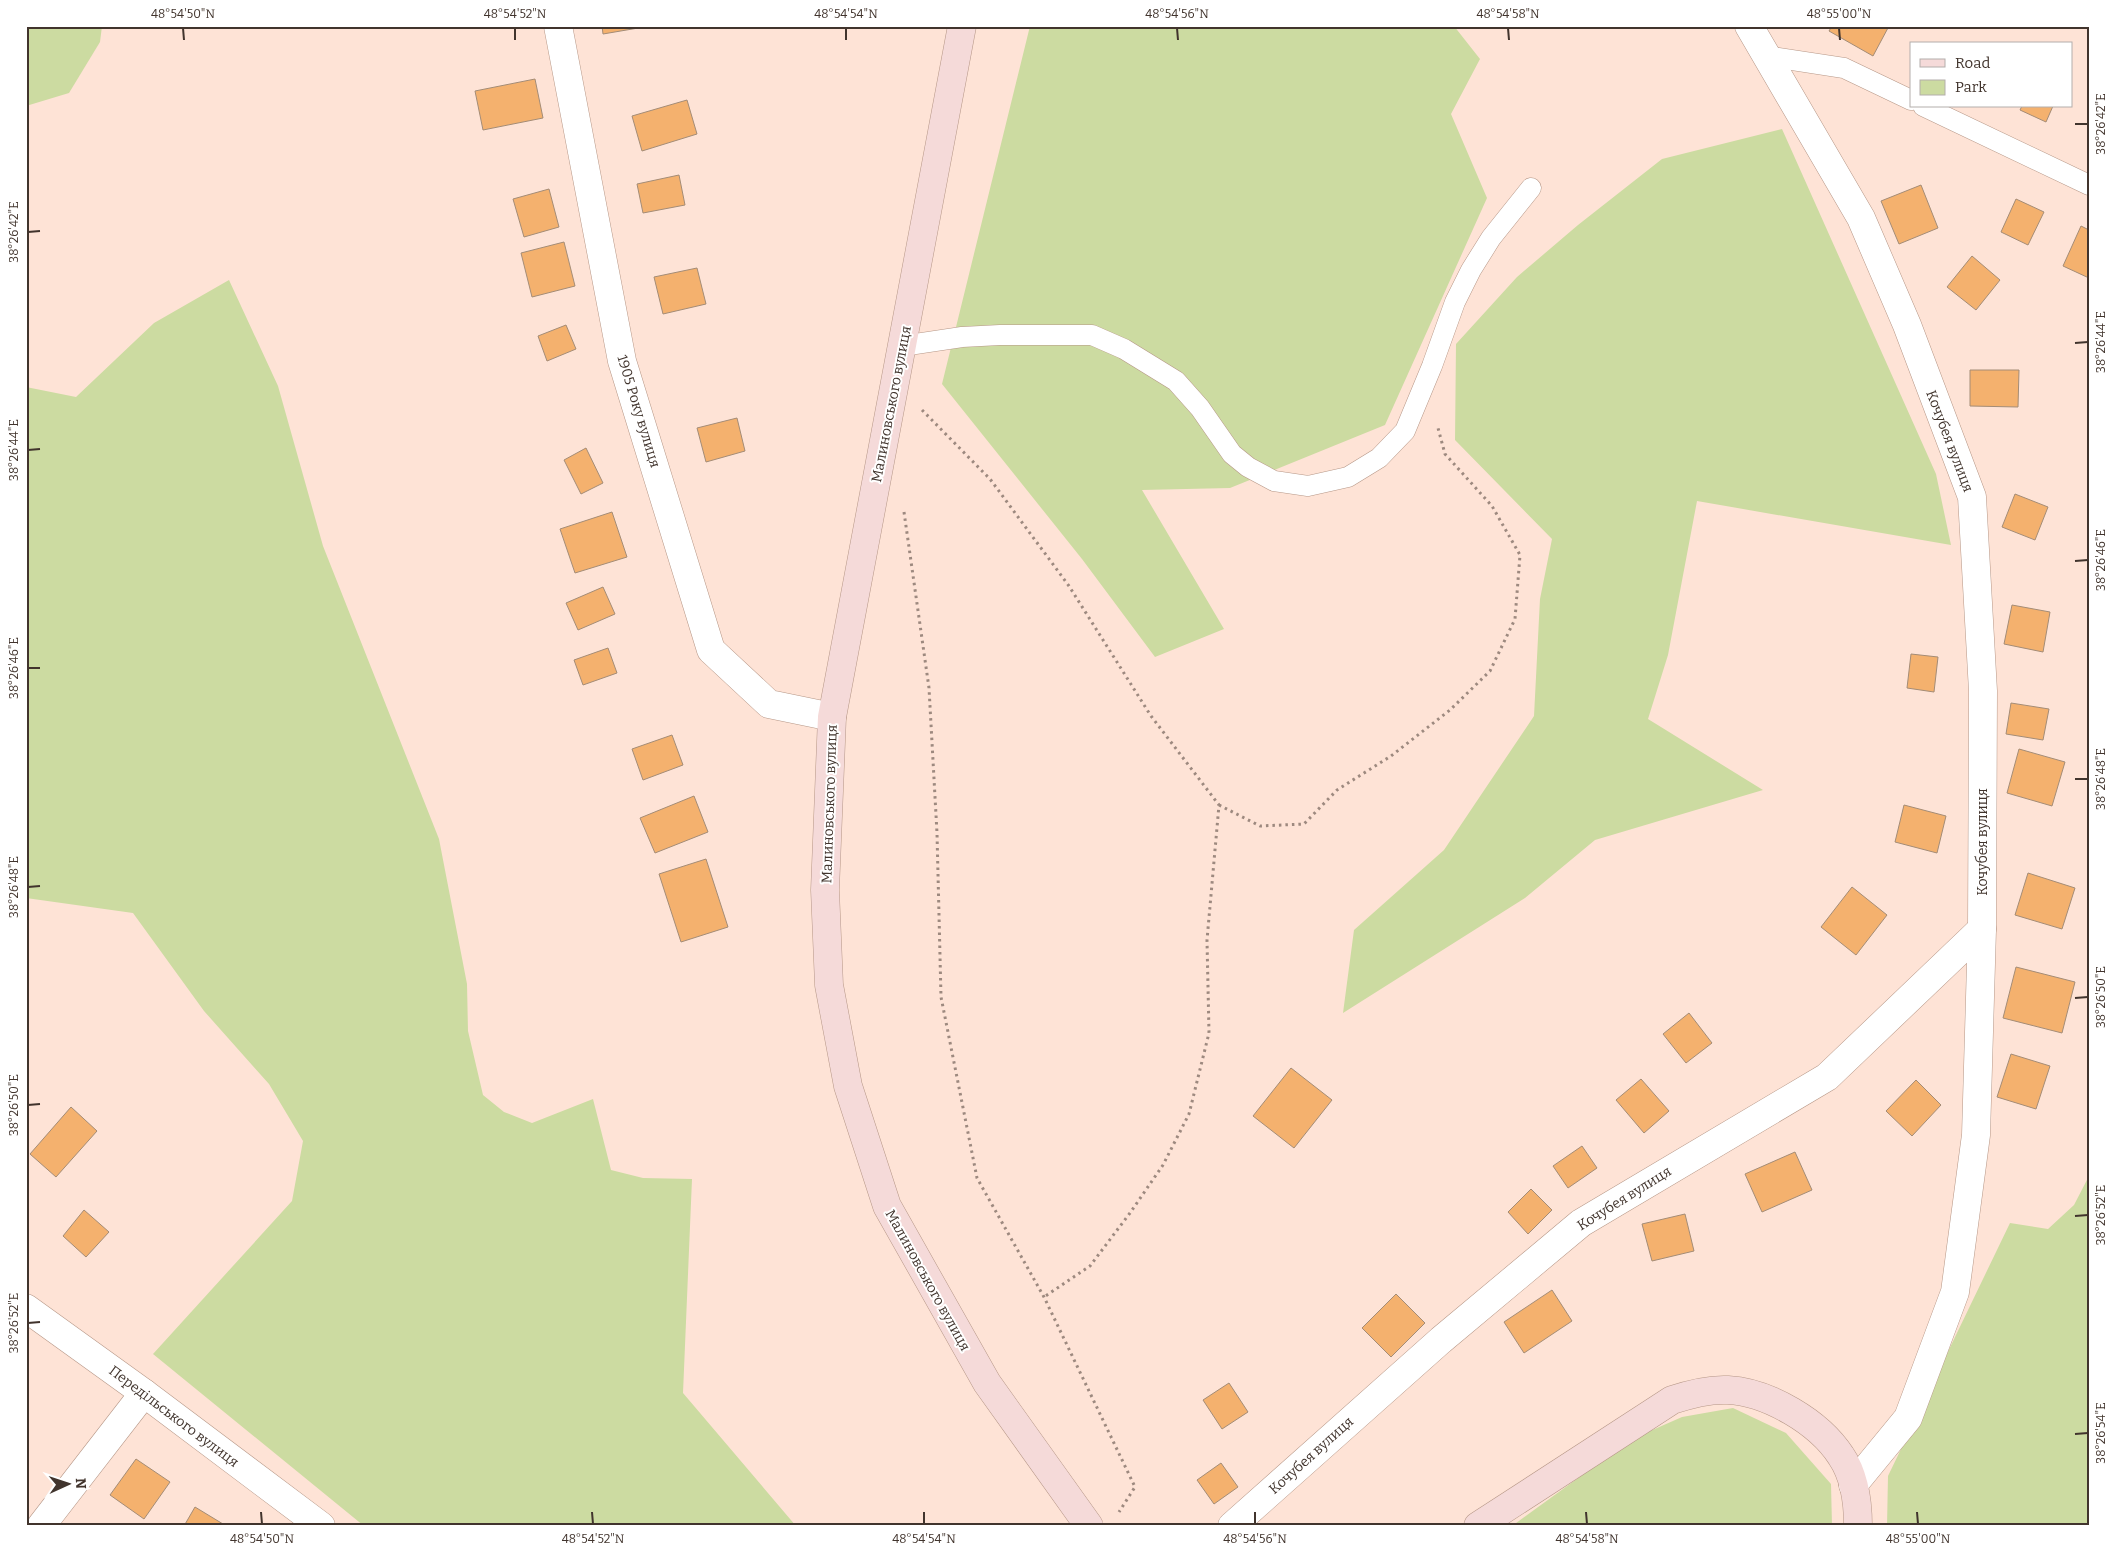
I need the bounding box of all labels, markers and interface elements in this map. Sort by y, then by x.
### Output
text: 48°54'50"N [151,7,215,21]
text: 48°54'52"N [484,7,547,21]
text: 48°54'54"N [814,7,878,21]
text: 48°54'56"N [1145,7,1209,21]
text: 48°54'58"N [1476,7,1540,21]
text: 48°55'00"N [1807,7,1872,21]
legend [1910,42,2072,108]
text: Road [1955,54,1990,72]
text: Park [1955,78,1987,96]
text: 38°26'42"E [2094,93,2108,155]
text: 38°26'42"E [7,201,21,263]
text: 38°26'44"E [2094,311,2108,373]
street label: Малиновського вулиця [868,324,915,484]
street label: 1905 Року вулиця [613,353,664,470]
street label: Кочубея вулиця [1922,388,1977,495]
text: 38°26'44"E [7,419,21,481]
text: 38°26'46"E [2094,529,2108,591]
text: 38°26'46"E [7,637,21,699]
street label: Малиновського вулиця [818,724,841,884]
text: 38°26'48"E [2094,748,2108,810]
street label: Кочубея вулиця [1974,788,1991,896]
text: 38°26'48"E [7,856,21,918]
text: 38°26'50"E [2094,966,2108,1028]
text: 38°26'50"E [7,1074,21,1136]
street label: Кочубея вулиця [1574,1163,1675,1234]
text: 38°26'52"E [2094,1185,2108,1245]
street label: Малиновського вулиця [882,1207,974,1354]
text: 38°26'52"E [7,1293,21,1353]
street label: Передільського вулиця [105,1362,242,1471]
text: 38°26'54"E [2094,1402,2108,1464]
street label: Кочубея вулиця [1266,1413,1357,1498]
north arrow [42,1460,92,1510]
text: N [72,1478,89,1489]
text: 48°54'50"N [230,1532,294,1546]
text: 48°54'52"N [562,1532,625,1546]
text: 48°54'54"N [892,1532,956,1546]
text: 48°54'56"N [1223,1532,1287,1546]
text: 48°54'58"N [1555,1532,1619,1546]
text: 48°55'00"N [1886,1532,1951,1546]

